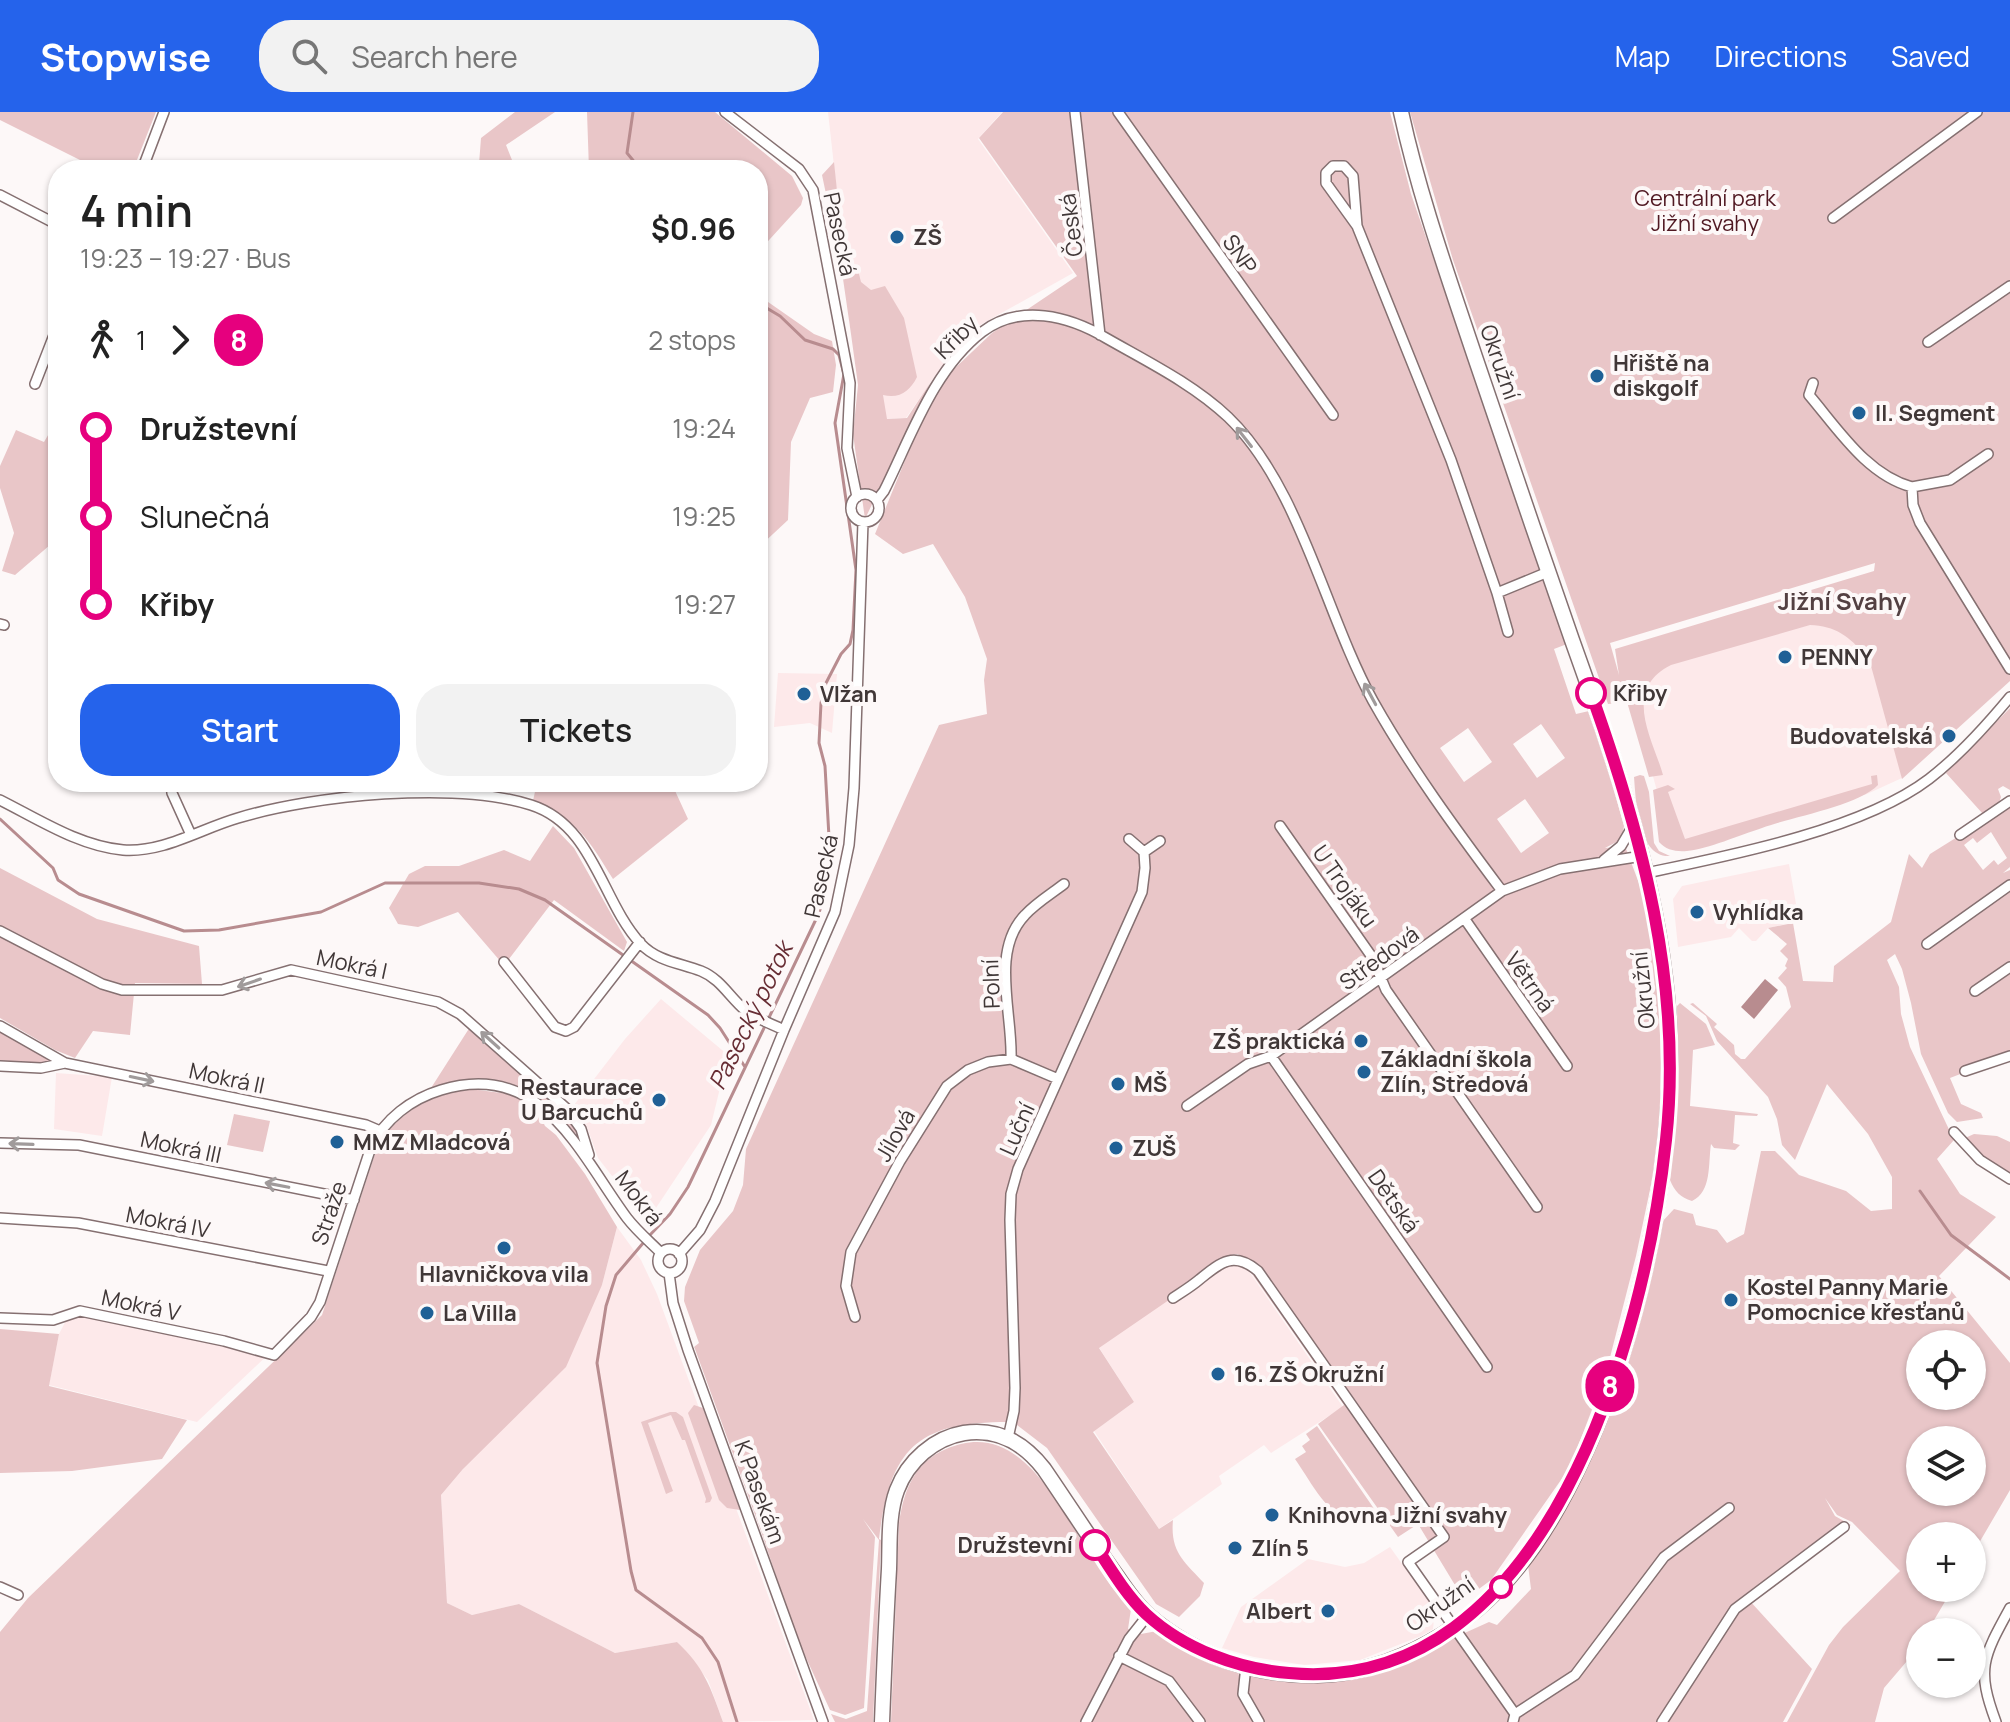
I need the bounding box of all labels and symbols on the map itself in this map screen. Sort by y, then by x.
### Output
park label: Centrální park Jižní svahy [1634,183,1777,238]
street label: Pasecká [817,189,863,279]
street label: Česká [1052,192,1090,258]
place label: ZŠ [913,222,942,252]
marker: ZŠ [888,228,906,246]
street label: SNP [1216,228,1264,280]
street label: Křiby [928,308,985,365]
street label: Okružní [1473,320,1527,404]
place label: Hřiště na diskgolf [1613,348,1709,403]
marker: Hřiště na diskgolf [1588,367,1606,385]
place label: II. Segment [1875,398,1995,428]
marker: II. Segment [1850,404,1868,422]
one-way arrow [1236,427,1253,448]
district label: Jižní Svahy [1778,584,1907,617]
place label: PENNY [1801,642,1874,672]
marker: PENNY [1776,648,1794,666]
marker: Křiby [1576,678,1606,708]
place label: Křiby [1613,678,1668,708]
place label: Vlžan [820,679,877,709]
one-way arrow [1362,683,1377,707]
marker: Vlžan [795,685,813,703]
place label: Budovatelská [1790,721,1933,751]
marker: Budovatelská [1940,727,1958,745]
street label: Pasecká [797,831,845,921]
street label: U Trojáku [1306,839,1384,933]
place label: Vyhlídka [1713,897,1804,927]
marker: Vyhlídka [1688,903,1706,921]
street label: Středová [1333,919,1425,997]
water label: Pasecký potok [700,933,801,1095]
street label: Mokrá I [314,942,390,986]
street label: Větrná [1498,946,1562,1018]
street label: Okružní [1624,950,1662,1030]
street label: Polní [975,959,1007,1009]
one-way arrow [236,977,261,992]
place label: ZŠ praktická [1212,1026,1345,1056]
one-way arrow [481,1032,501,1050]
marker: ZŠ praktická [1352,1032,1370,1050]
place label: Základní škola Zlín, Středová [1380,1044,1532,1099]
street label: Mokrá II [186,1055,268,1101]
marker: Základní škola Zlín, Středová [1355,1063,1373,1081]
place label: MŠ [1134,1069,1167,1099]
one-way arrow [129,1072,154,1087]
place label: Restaurace U Barcuchů [521,1072,643,1127]
marker: MŠ [1109,1075,1127,1093]
marker: Restaurace U Barcuchů [650,1091,668,1109]
street label: Luční [992,1098,1042,1160]
street label: Jílová [868,1103,922,1167]
street label: Mokrá III [138,1124,224,1170]
place label: MMZ Mladcová [353,1127,511,1157]
marker: MMZ Mladcová [328,1133,346,1151]
place label: ZUŠ [1132,1133,1176,1163]
one-way arrow [8,1136,35,1151]
marker: ZUŠ [1107,1139,1125,1157]
street label: Dětská [1361,1163,1427,1239]
street label: Mokrá [608,1164,670,1232]
one-way arrow [265,1176,291,1191]
street label: Stráže [304,1177,354,1249]
street label: Mokrá IV [123,1199,213,1245]
marker: Hlavničkova vila [495,1239,513,1257]
place label: Hlavničkova vila [419,1259,589,1289]
place label: Kostel Panny Marie Pomocnice křesťanů [1747,1272,1965,1327]
street label: Mokrá V [99,1282,184,1328]
marker: Kostel Panny Marie Pomocnice křesťanů [1722,1291,1740,1309]
place label: La Villa [443,1298,517,1328]
marker: La Villa [418,1304,436,1322]
place label: 16. ZŠ Okružní [1234,1359,1384,1389]
line badge: 8 [1584,1360,1636,1412]
marker: 16. ZŠ Okružní [1209,1365,1227,1383]
street label: K Pasekám [727,1436,793,1548]
place label: Knihovna Jižní svahy [1288,1500,1508,1530]
marker: Knihovna Jižní svahy [1263,1506,1281,1524]
place label: Družstevní [958,1530,1073,1560]
marker: Družstevní [1080,1530,1110,1560]
place label: Zlín 5 [1251,1533,1309,1563]
marker: Zlín 5 [1226,1539,1244,1557]
street label: Okružní [1400,1569,1480,1639]
unlabelled marker [1490,1576,1512,1598]
place label: Albert [1246,1596,1312,1626]
marker: Albert [1319,1602,1337,1620]

